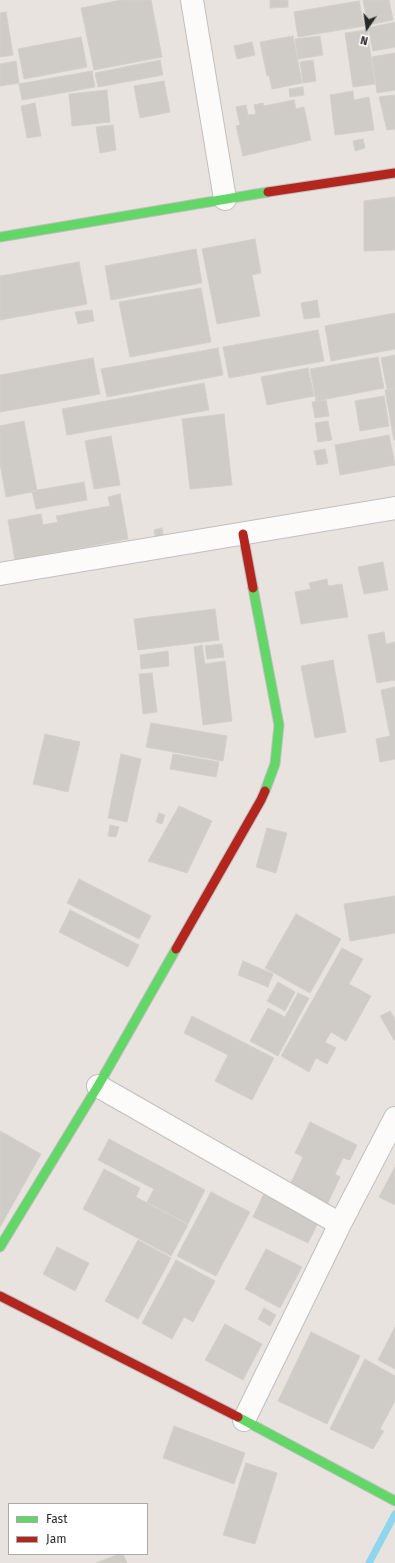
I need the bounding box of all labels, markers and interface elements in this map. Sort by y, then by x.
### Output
north arrow [347,8,387,48]
text: N [359,33,369,47]
legend [8,1503,148,1555]
text: Fast [46,1512,68,1526]
text: Jam [46,1532,66,1546]

